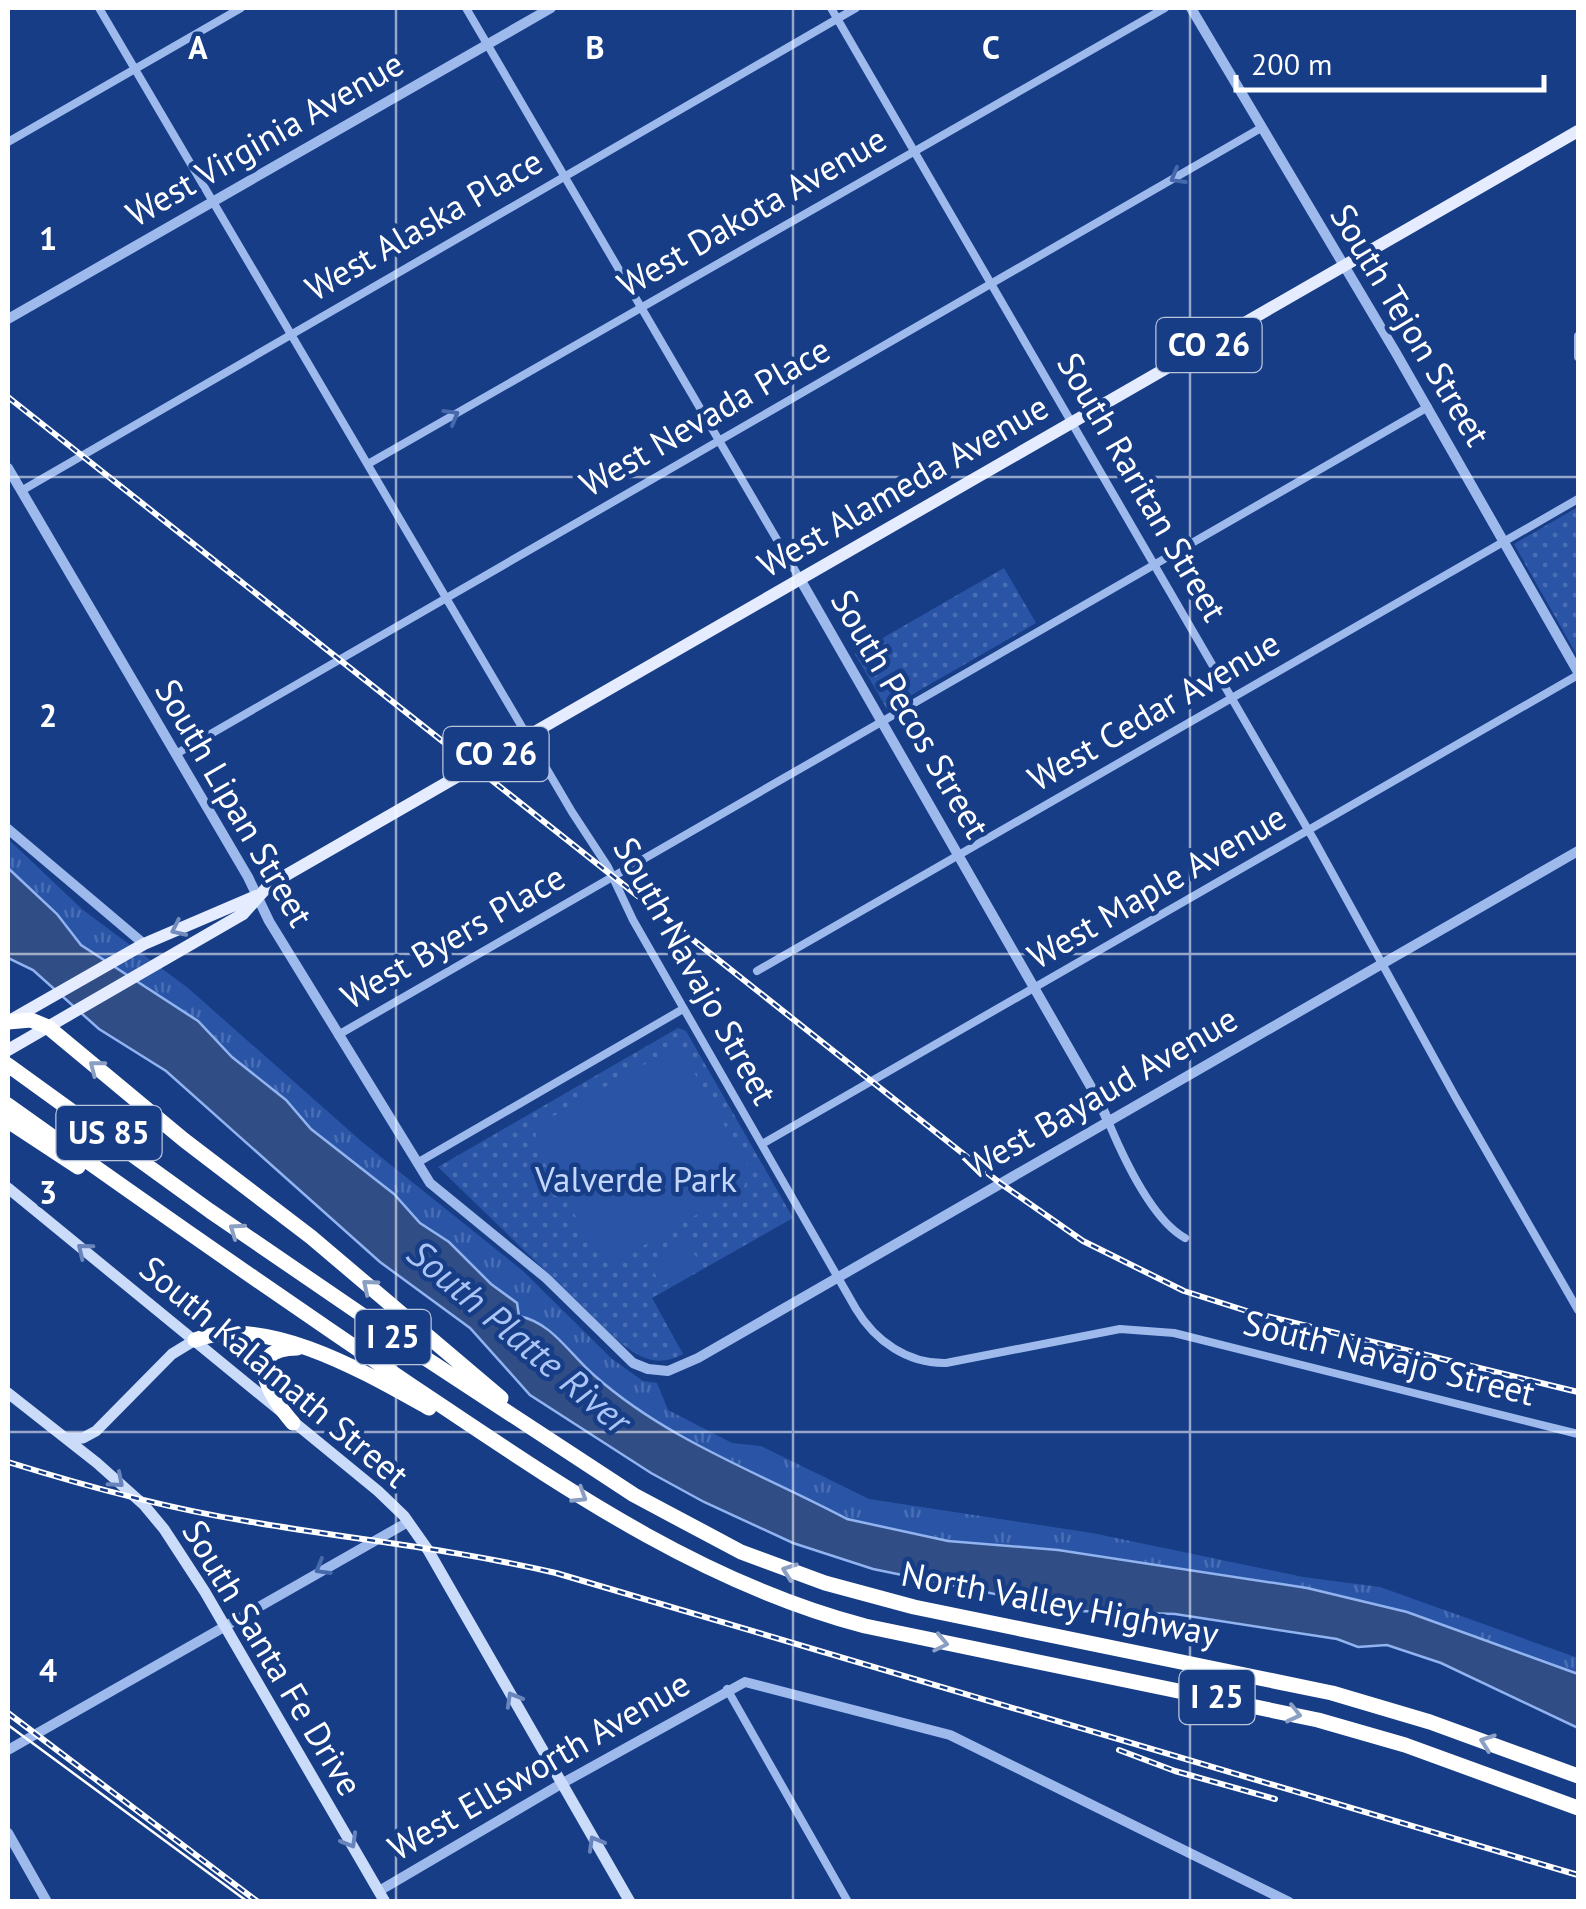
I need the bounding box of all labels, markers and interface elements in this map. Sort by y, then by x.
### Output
text: B [586,26,604,68]
text: C [982,26,1000,68]
scale bar [1236,30,1544,92]
street label: West Virginia Avenue [118,42,412,236]
text: 200 m [1251,44,1332,83]
street label: West Dakota Avenue [609,115,894,307]
street label: West Alaska Place [297,138,550,311]
one-way arrow [1169,165,1187,184]
street label: South Tejon Street [1321,195,1501,454]
text: 1 [39,217,57,259]
road number: CO 26 [1156,318,1262,372]
street label: West Nevada Place [571,326,838,506]
street label: South Raritan Street [1047,344,1239,629]
street label: West Alameda Avenue [749,383,1056,587]
one-way arrow [441,408,459,428]
street label: South Pecos Street [821,581,1001,846]
street label: West Cedar Avenue [1019,619,1288,801]
street label: South Lipan Street [145,671,324,935]
text: 2 [39,694,57,736]
road number: CO 26 [444,727,548,781]
street label: West Maple Avenue [1019,794,1294,979]
street label: South Navajo Street [603,829,788,1112]
street label: West Byers Place [332,853,573,1019]
one-way arrow [170,916,188,936]
street label: West Bayaud Avenue [956,995,1245,1189]
one-way arrow [89,1061,107,1079]
road number: US 85 [56,1106,162,1160]
park label: Valverde Park [534,1156,737,1202]
text: 3 [39,1171,57,1213]
one-way arrow [229,1224,248,1242]
water label: South Platte River [398,1228,644,1445]
one-way arrow [77,1244,95,1262]
street label: South Kalamath Street [131,1245,419,1497]
one-way arrow [362,1280,380,1298]
street label: South Navajo Street [1239,1299,1540,1415]
road number: I 25 [356,1310,430,1364]
one-way arrow [105,1469,124,1487]
one-way arrow [569,1484,587,1503]
street label: South Santa Fe Drive [172,1511,373,1804]
street label: North Valley Highway [898,1550,1223,1656]
one-way arrow [315,1556,333,1576]
one-way arrow [782,1562,799,1583]
one-way arrow [933,1632,950,1653]
text: 4 [39,1649,57,1691]
street label: West Ellsworth Avenue [379,1660,698,1870]
road number: I 25 [1180,1670,1254,1724]
one-way arrow [505,1692,525,1710]
one-way arrow [1285,1702,1302,1723]
one-way arrow [1479,1733,1496,1754]
one-way arrow [337,1830,357,1848]
one-way arrow [588,1835,608,1853]

